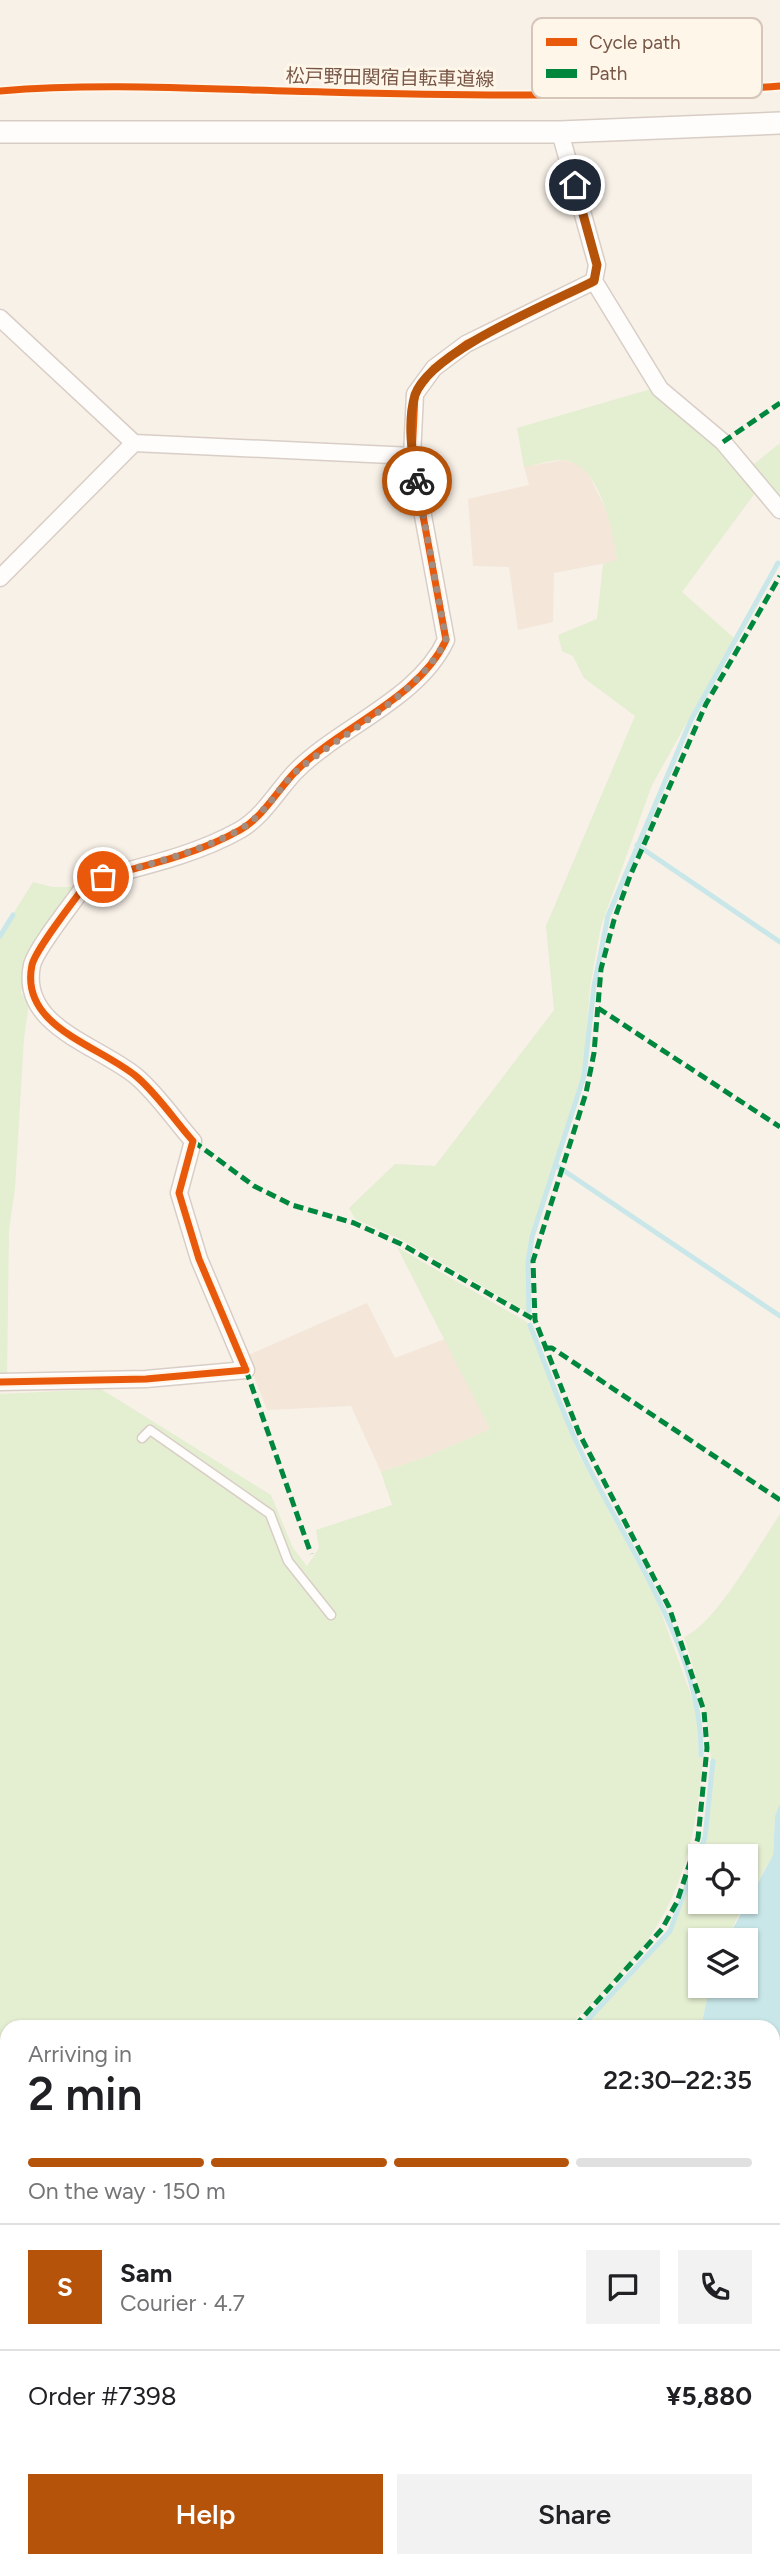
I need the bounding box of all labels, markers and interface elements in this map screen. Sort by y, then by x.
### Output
legend [532,18,762,98]
text: Cycle path [589,31,681,54]
text: Path [589,62,627,85]
street label: 松戸野田関宿自転車道線 [285,64,495,91]
pin [545,155,605,215]
icon: home [556,166,594,204]
courier [382,446,452,516]
icon: bike [398,462,436,500]
pin [73,847,133,907]
icon: bag [84,858,122,896]
map controls [688,1844,758,1998]
button: locate [688,1844,758,1914]
button: layers [688,1928,758,1998]
text: Arriving in [28,2040,132,2068]
text: 22:30–22:35 [603,2064,752,2096]
text: 2 min [28,2066,143,2122]
text: On the way · 150 m [28,2177,225,2205]
button: chat [586,2250,660,2324]
button: phone [678,2250,752,2324]
text: Sam [120,2257,172,2289]
text: S [57,2271,73,2303]
text: Courier · 4.7 [120,2289,245,2317]
text: Order #7398 [28,2380,177,2412]
text: ¥5,880 [666,2380,752,2412]
button: Help [28,2474,383,2554]
button: Share [397,2474,752,2554]

